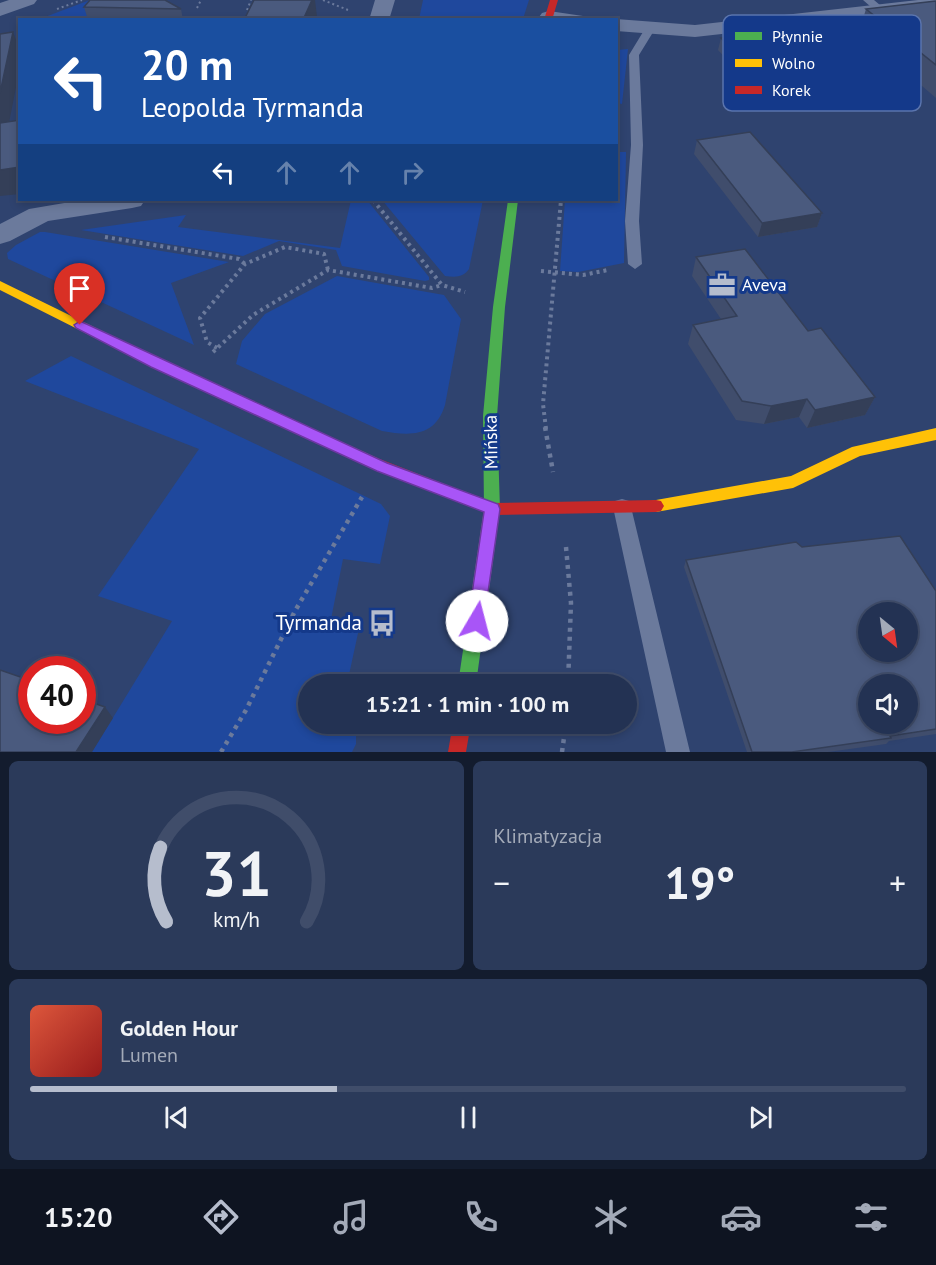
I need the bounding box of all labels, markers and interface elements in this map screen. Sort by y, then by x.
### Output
legend [723,15,921,111]
text: Płynnie [772,26,823,46]
text: 20 m [141,37,233,92]
icon: left [42,42,120,120]
text: Wolno [772,53,815,73]
text: Korek [772,80,811,100]
text: Leopolda Tyrmanda [141,90,364,124]
icon: left [207,156,240,189]
icon: ahead [270,156,303,189]
icon: ahead [333,156,366,189]
icon: right [396,156,429,189]
pin [54,263,105,325]
office icon: Aveva [707,270,737,300]
icon: arrive [63,272,96,305]
place label: Aveva [742,273,787,296]
street label: Mińska [479,415,502,469]
position arrow [445,589,509,653]
north arrow [858,602,918,662]
map controls [858,602,918,734]
bus stop icon: Tyrmanda [367,608,397,638]
place label: Tyrmanda [275,609,362,636]
speed limit sign: 40 [18,656,96,734]
button: sound [858,674,918,734]
text: 15:21 · 1 min · 100 m [366,690,569,718]
text: Klimatyzacja [494,823,602,849]
text: 31 [201,832,272,913]
text: 19° [664,853,735,911]
text: − [494,861,510,904]
text: + [889,861,906,904]
text: km/h [213,906,260,934]
text: Golden Hour [120,1014,238,1042]
text: Lumen [120,1042,178,1068]
icon: previous [160,1101,193,1134]
icon: pause [452,1101,485,1134]
icon: next [744,1101,777,1134]
icon: directions [200,1196,242,1238]
icon: music [330,1196,372,1238]
icon: phone [460,1196,502,1238]
icon: climate [590,1196,632,1238]
icon: car [720,1196,762,1238]
icon: filters [850,1196,892,1238]
text: 15:20 [44,1200,112,1234]

